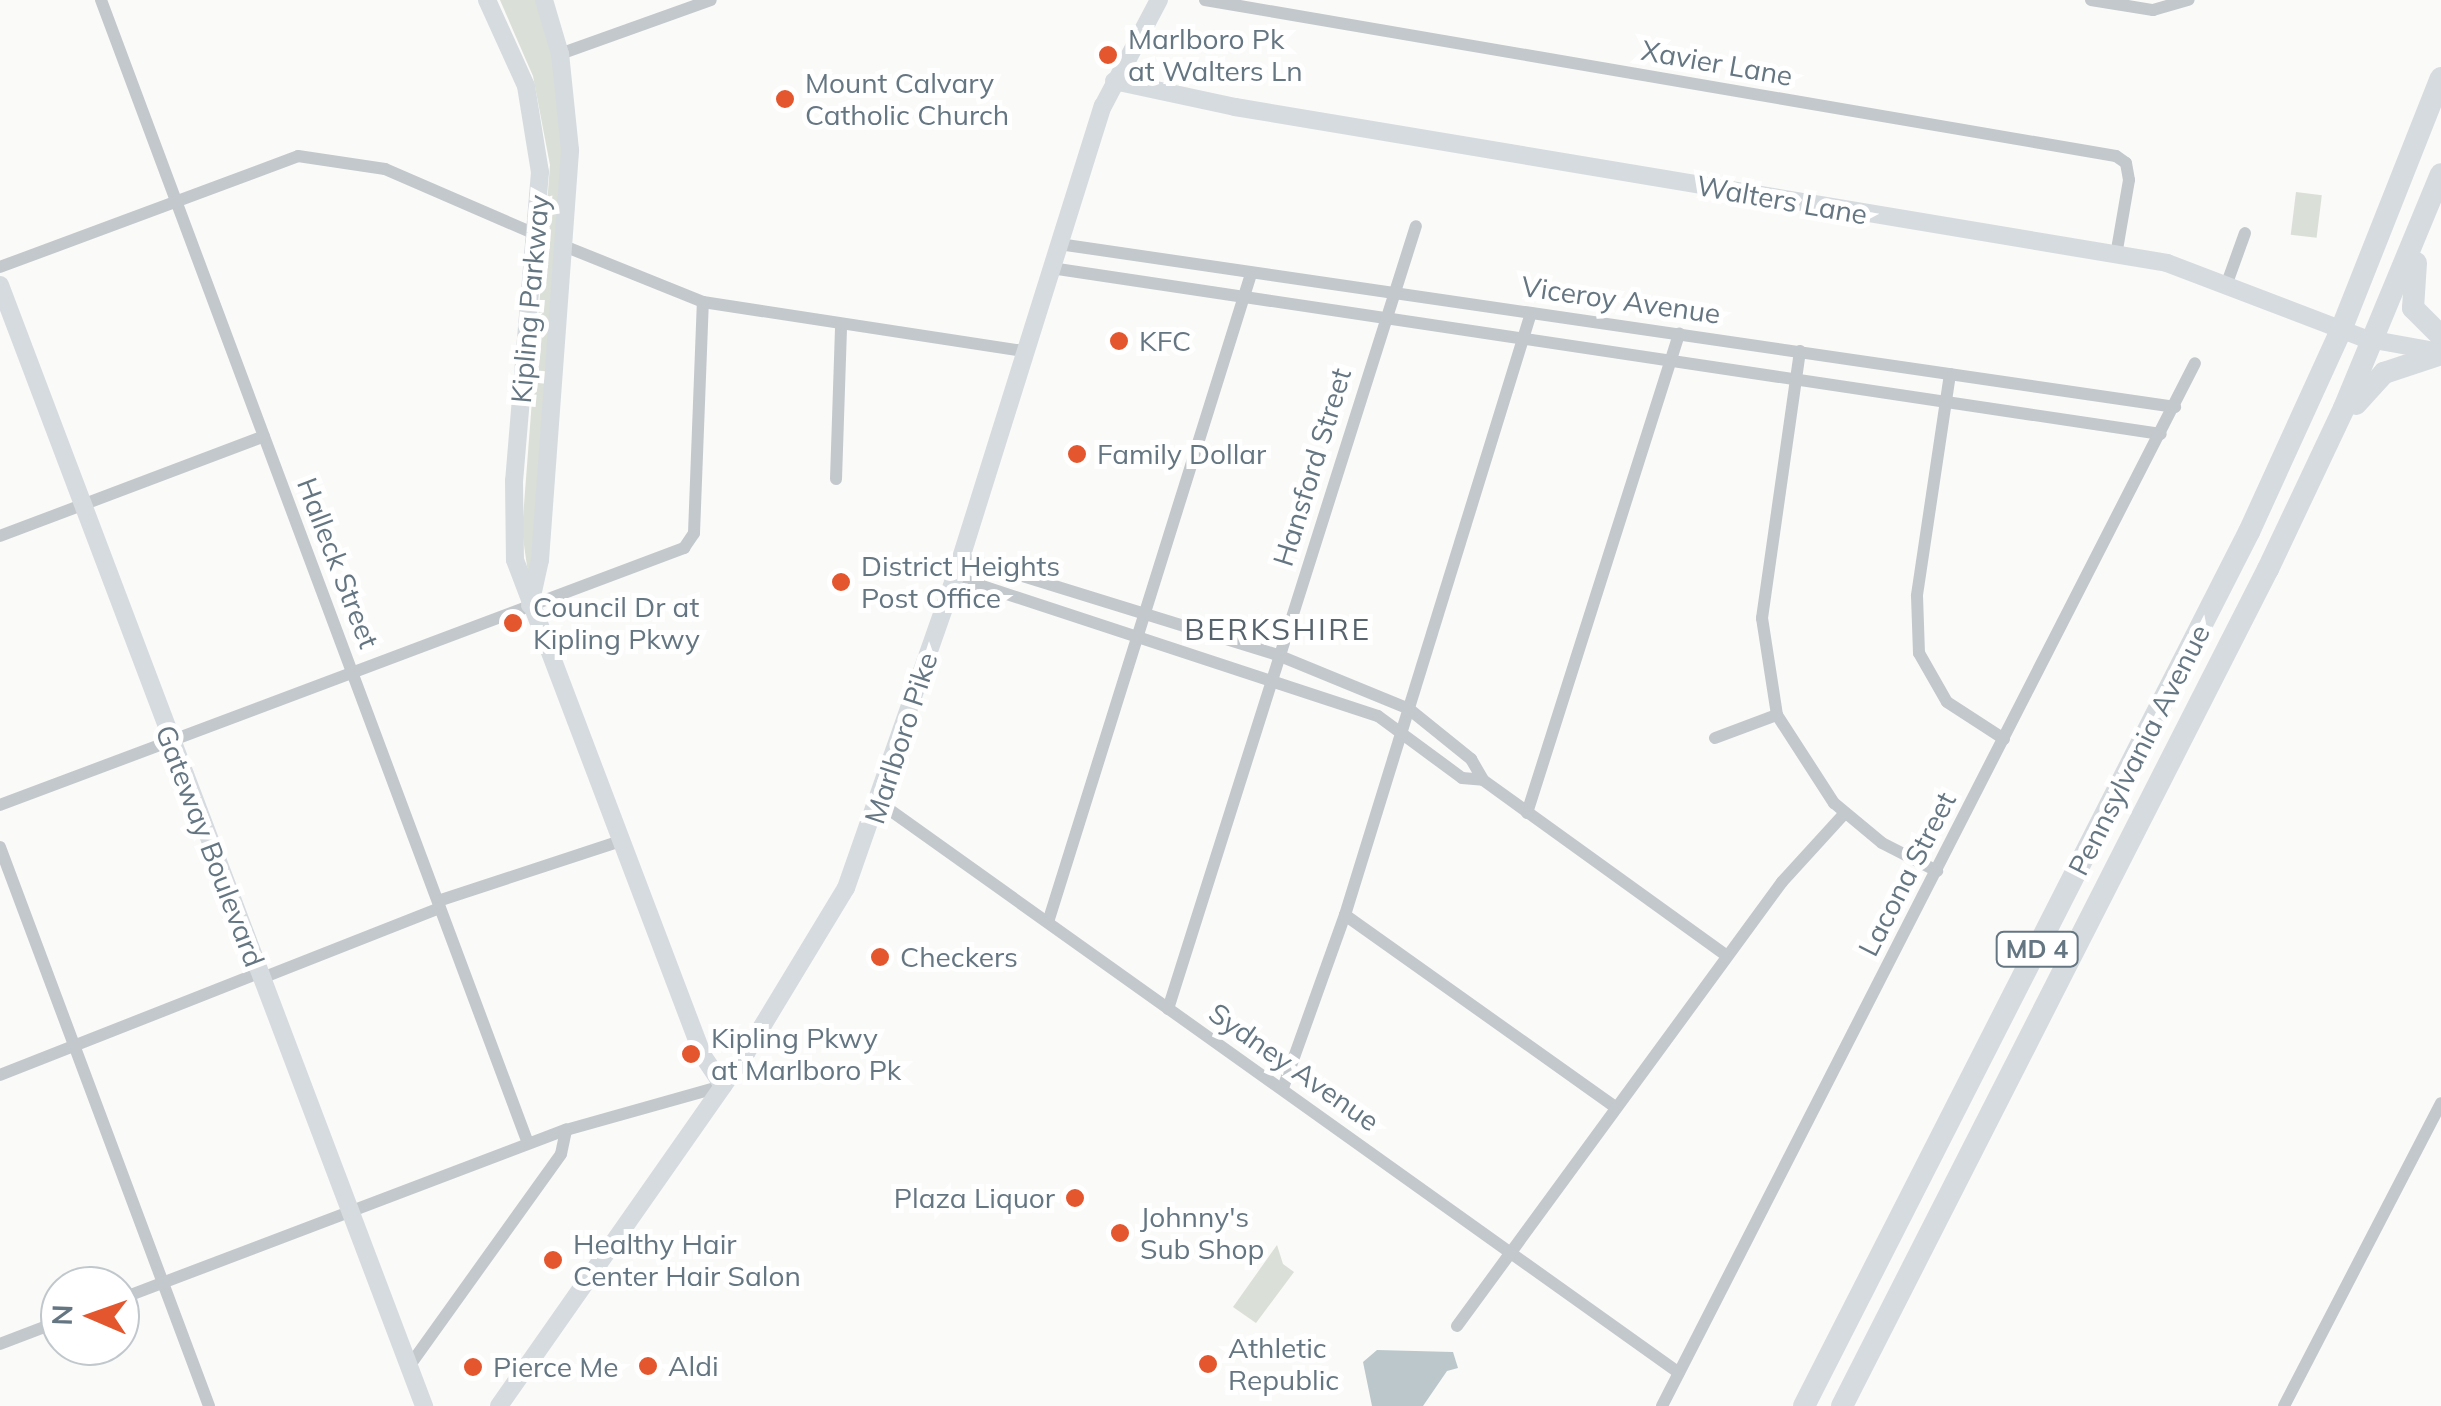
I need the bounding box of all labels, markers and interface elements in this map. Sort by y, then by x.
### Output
place label: Marlboro Pk at Walters Ln [1128,22,1303,88]
street label: Xavier Lane [1639,33,1795,93]
marker: Marlboro Pk at Walters Ln [1097,44,1119,66]
place label: Mount Calvary Catholic Church [805,66,1009,132]
marker: Mount Calvary Catholic Church [774,88,796,110]
street label: Walters Lane [1694,168,1870,232]
street label: Kipling Parkway [504,193,556,405]
street label: Viceroy Avenue [1519,269,1723,331]
place label: KFC [1139,324,1191,358]
marker: KFC [1108,330,1130,352]
street label: Hansford Street [1266,364,1358,570]
place label: Family Dollar [1097,437,1266,471]
marker: Family Dollar [1066,443,1088,465]
street label: Halleck Street [290,473,386,653]
place label: District Heights Post Office [861,549,1060,615]
marker: District Heights Post Office [830,571,852,593]
place label: Council Dr at Kipling Pkwy [533,590,700,656]
district label: BERKSHIRE [1184,611,1372,647]
marker: Council Dr at Kipling Pkwy [502,612,524,634]
street label: Pennsylvania Avenue [2061,619,2217,881]
street label: Marlboro Pike [858,648,944,828]
street label: Gateway Boulevard [148,721,272,971]
street label: Lacona Street [1851,786,1963,962]
road number: MD 4 [1994,929,2080,969]
place label: Checkers [900,940,1018,974]
marker: Checkers [869,946,891,968]
street label: Sydney Avenue [1202,996,1386,1138]
place label: Kipling Pkwy at Marlboro Pk [711,1021,901,1087]
marker: Kipling Pkwy at Marlboro Pk [680,1043,702,1065]
place label: Plaza Liquor [894,1181,1055,1215]
marker: Plaza Liquor [1064,1187,1086,1209]
place label: Johnny's Sub Shop [1140,1200,1264,1266]
marker: Johnny's Sub Shop [1109,1222,1131,1244]
place label: Healthy Hair Center Hair Salon [573,1227,801,1293]
marker: Healthy Hair Center Hair Salon [542,1249,564,1271]
north arrow [40,1266,140,1366]
text: N [44,1304,79,1326]
place label: Athletic Republic [1228,1331,1339,1397]
place label: Aldi [668,1349,719,1383]
place label: Pierce Me [493,1350,618,1384]
marker: Athletic Republic [1197,1353,1219,1375]
marker: Aldi [637,1355,659,1377]
marker: Pierce Me [462,1356,484,1378]

